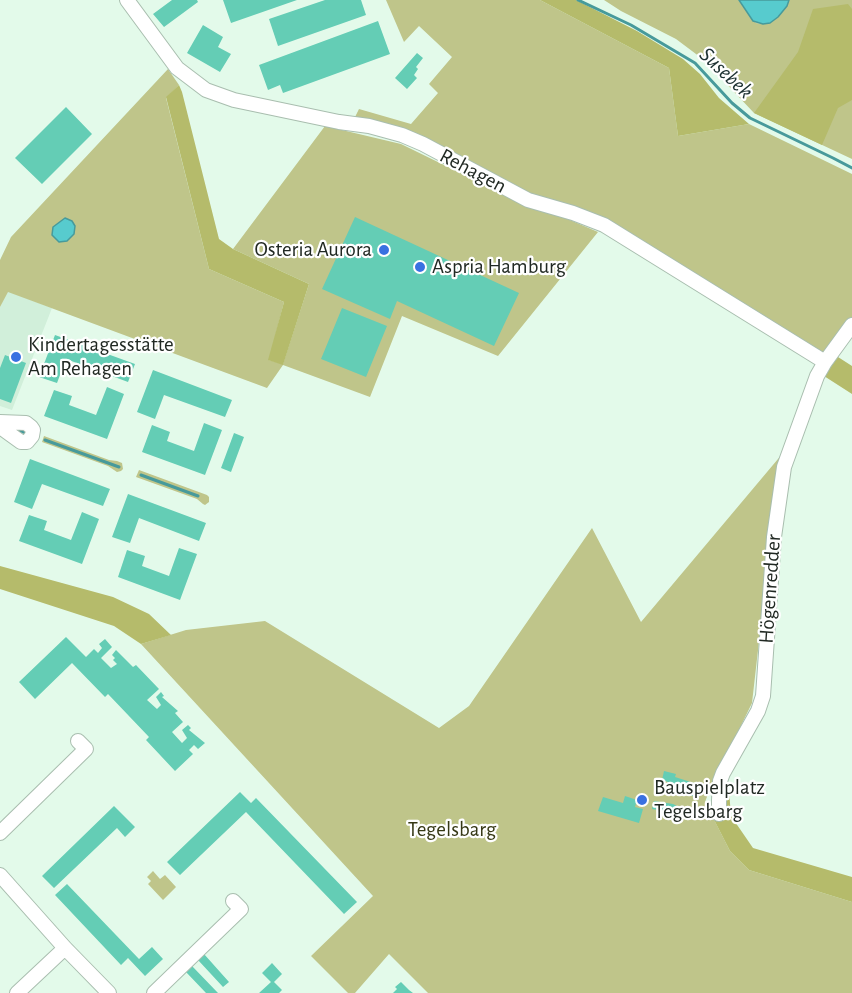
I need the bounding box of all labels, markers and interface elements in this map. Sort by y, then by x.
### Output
water label: Susebek [694,42,758,104]
street label: Rehagen [435,143,511,199]
place label: Osteria Aurora [254,237,372,263]
marker: Osteria Aurora [377,243,391,257]
place label: Aspria Hamburg [432,254,566,280]
marker: Aspria Hamburg [413,260,427,274]
place label: Kindertagesstätte Am Rehagen [28,332,174,382]
marker: Kindertagesstätte Am Rehagen [9,350,23,364]
street label: Högenredder [754,534,786,644]
place label: Bauspielplatz Tegelsbarg [654,775,765,825]
marker: Bauspielplatz Tegelsbarg [635,793,649,807]
park label: Tegelsbarg [408,817,496,843]

